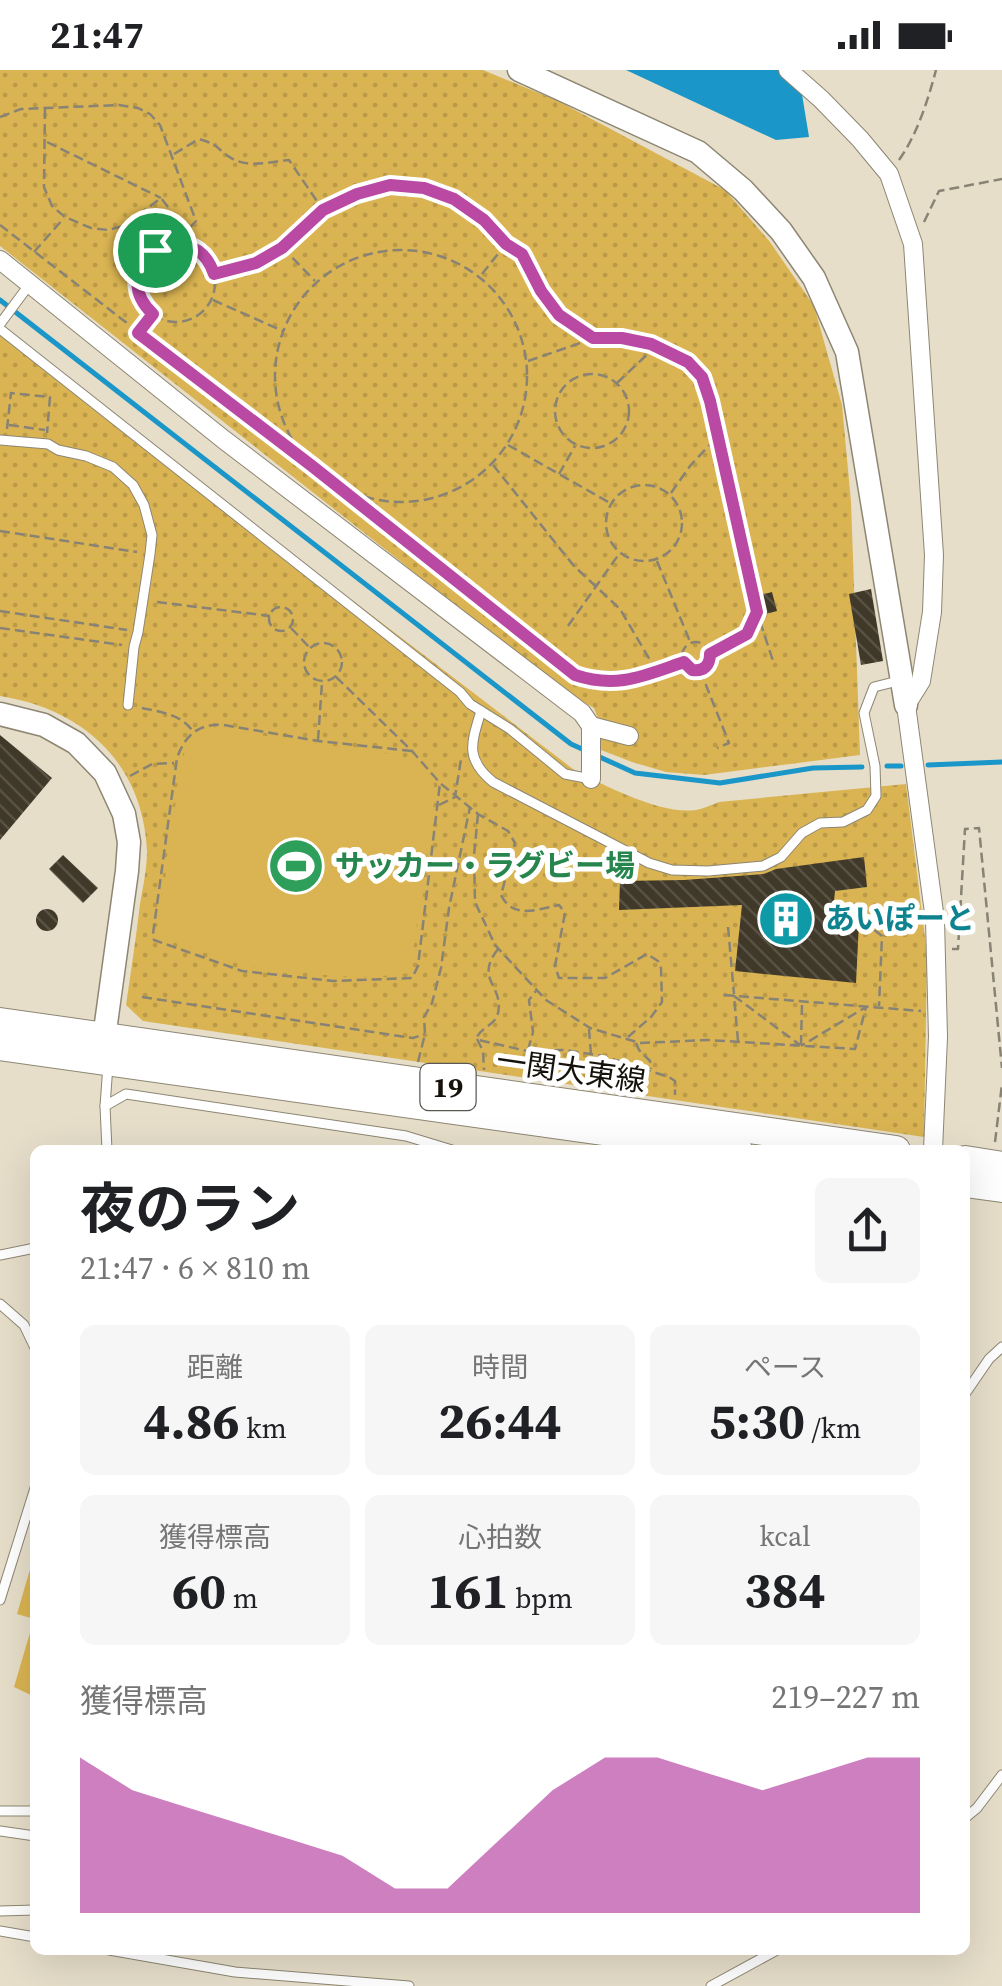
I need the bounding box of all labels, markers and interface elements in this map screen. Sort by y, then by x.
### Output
text: 21:47 [50,9,144,61]
pin [113,208,198,293]
icon: arrive [128,223,183,278]
sports icon: サッカー・ラグビー場 [266,836,326,896]
place label: サッカー・ラグビー場 [335,845,635,886]
building icon: あいぽーと [756,889,816,949]
place label: あいぽーと [825,898,975,939]
street label: 一関大東線 [494,1040,648,1101]
road number: 19 [420,1064,476,1110]
text: 夜のラン [80,1171,300,1246]
button: share [815,1178,920,1283]
text: 21:47 · 6 × 810 m [80,1246,310,1290]
text: 距離 [187,1348,243,1386]
text: 時間 [472,1348,528,1386]
text: ペース [744,1348,826,1386]
text: 4.86 [143,1386,240,1455]
text: 26:44 [438,1386,562,1455]
text: 5:30 [709,1386,805,1455]
text: km [240,1409,287,1447]
text: /km [805,1409,861,1447]
text: kcal [759,1517,811,1555]
text: 獲得標高 [159,1518,271,1556]
text: 心拍数 [458,1518,542,1556]
text: 384 [744,1555,826,1624]
text: 60 [172,1556,226,1625]
text: 161 [427,1556,509,1625]
text: m [226,1579,258,1617]
text: bpm [509,1579,573,1617]
text: 219–227 m [771,1675,920,1719]
text: 獲得標高 [80,1679,208,1723]

